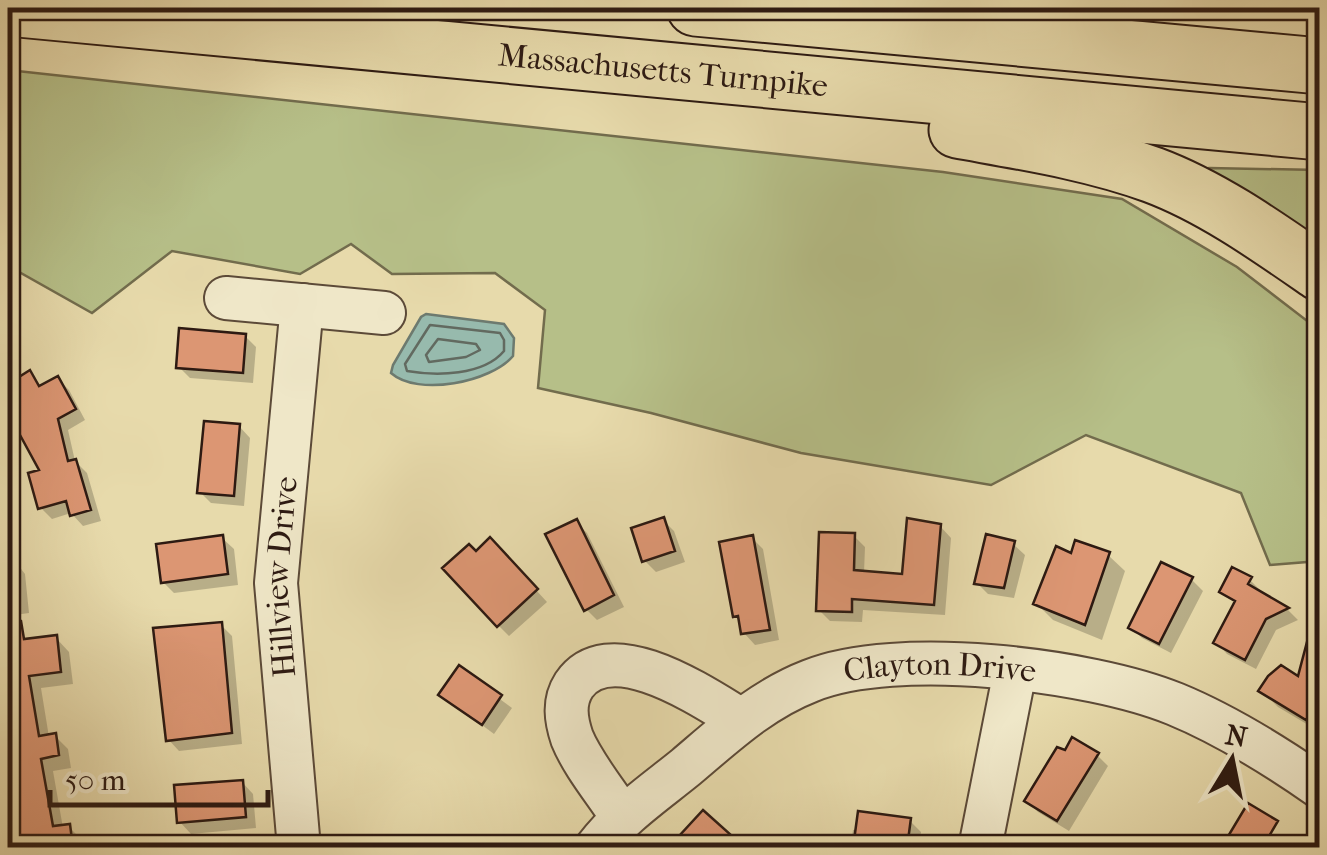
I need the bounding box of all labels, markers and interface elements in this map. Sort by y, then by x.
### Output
street label: Massachusetts Turnpike [497,36,830,104]
street label: Hillview Drive [258,475,305,679]
street label: Clayton Drive [841,646,1038,690]
north arrow [1182,710,1282,810]
text: N [1223,718,1250,754]
scale bar [50,745,268,807]
text: 50 m [65,763,126,798]

